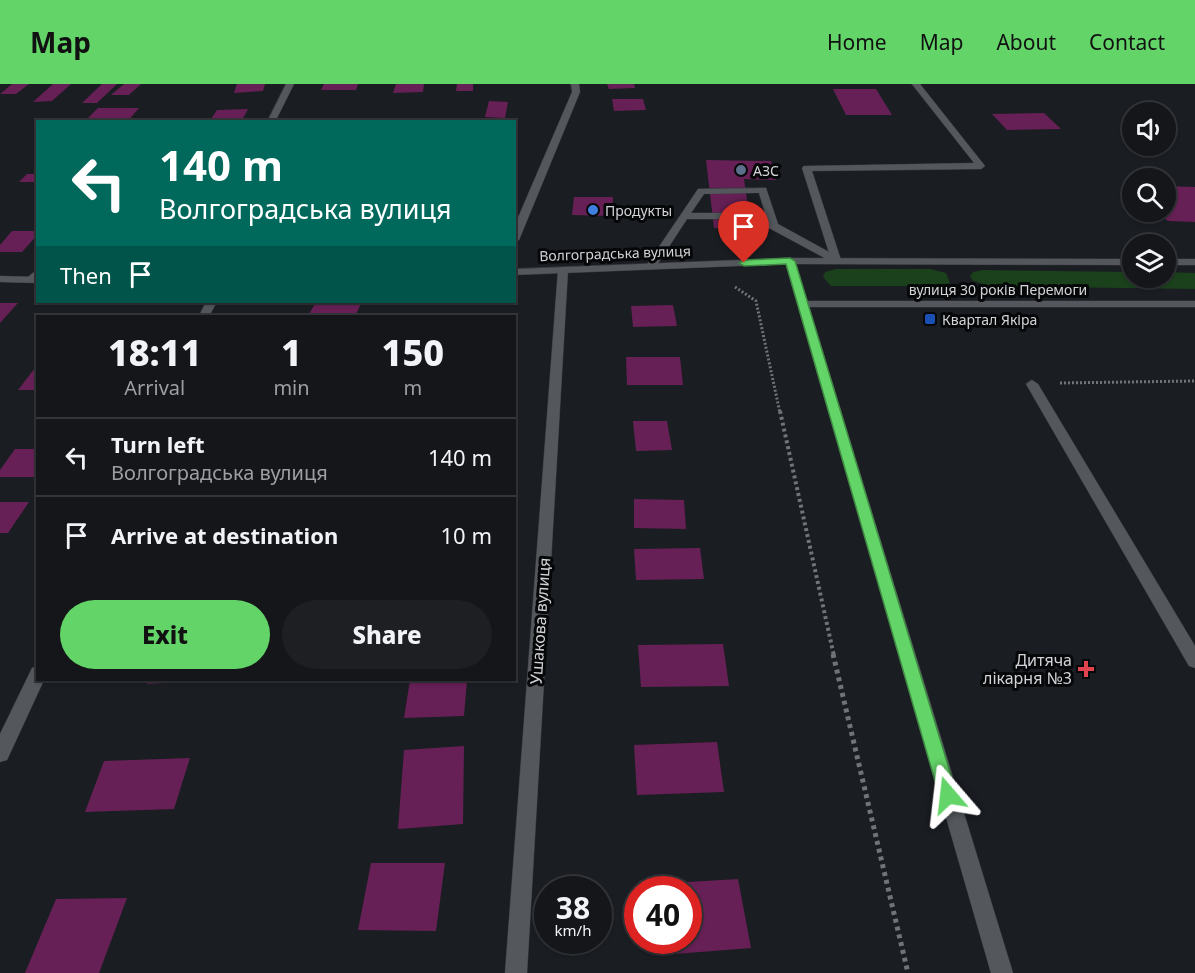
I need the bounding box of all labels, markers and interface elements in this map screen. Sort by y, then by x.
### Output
text: Map [30,23,91,61]
text: Home [827,28,887,56]
text: Map [920,28,963,56]
text: About [996,28,1056,56]
text: Contact [1089,28,1165,56]
map controls [1122,102,1176,288]
button: sound [1122,102,1176,156]
text: 140 m [159,136,283,193]
icon: left [60,144,138,222]
place label: АЗС [753,161,779,180]
marker: АЗС [734,163,748,177]
button: search [1122,168,1176,222]
text: Волгоградська вулиця [159,190,452,227]
place label: Продукты [605,201,672,220]
pin [718,201,769,263]
marker: Продукты [586,203,600,217]
icon: arrive [727,210,760,243]
button: layers [1122,234,1176,288]
street label: Волгоградська вулиця [539,241,691,265]
icon: arrive [124,258,157,291]
text: Then [60,260,112,290]
street label: вулиця 30 років Перемоги [909,280,1087,299]
place label: Квартал Якіра [942,310,1037,329]
marker: Квартал Якіра [923,312,937,326]
text: 18:11 [108,328,201,377]
text: 1 [281,328,302,377]
text: 150 [382,328,444,377]
text: Arrival [124,374,185,401]
text: min [273,374,310,401]
text: m [403,374,422,401]
text: Turn left [111,429,205,459]
icon: left [60,441,93,474]
text: 140 m [428,442,492,472]
text: Волгоградська вулиця [111,459,328,486]
icon: arrive [60,519,93,552]
text: Arrive at destination [111,520,338,550]
text: 10 m [441,520,492,550]
street label: Ушакова вулиця [525,557,555,685]
button: Exit [60,600,270,669]
button: Share [282,600,492,669]
place label: Дитяча лікарня №3 [983,649,1072,689]
marker: Дитяча лікарня №3 [1077,660,1095,678]
position arrow [916,763,980,827]
speed limit sign: 40 [624,876,702,954]
text: 38 [556,887,590,928]
text: km/h [555,920,591,940]

